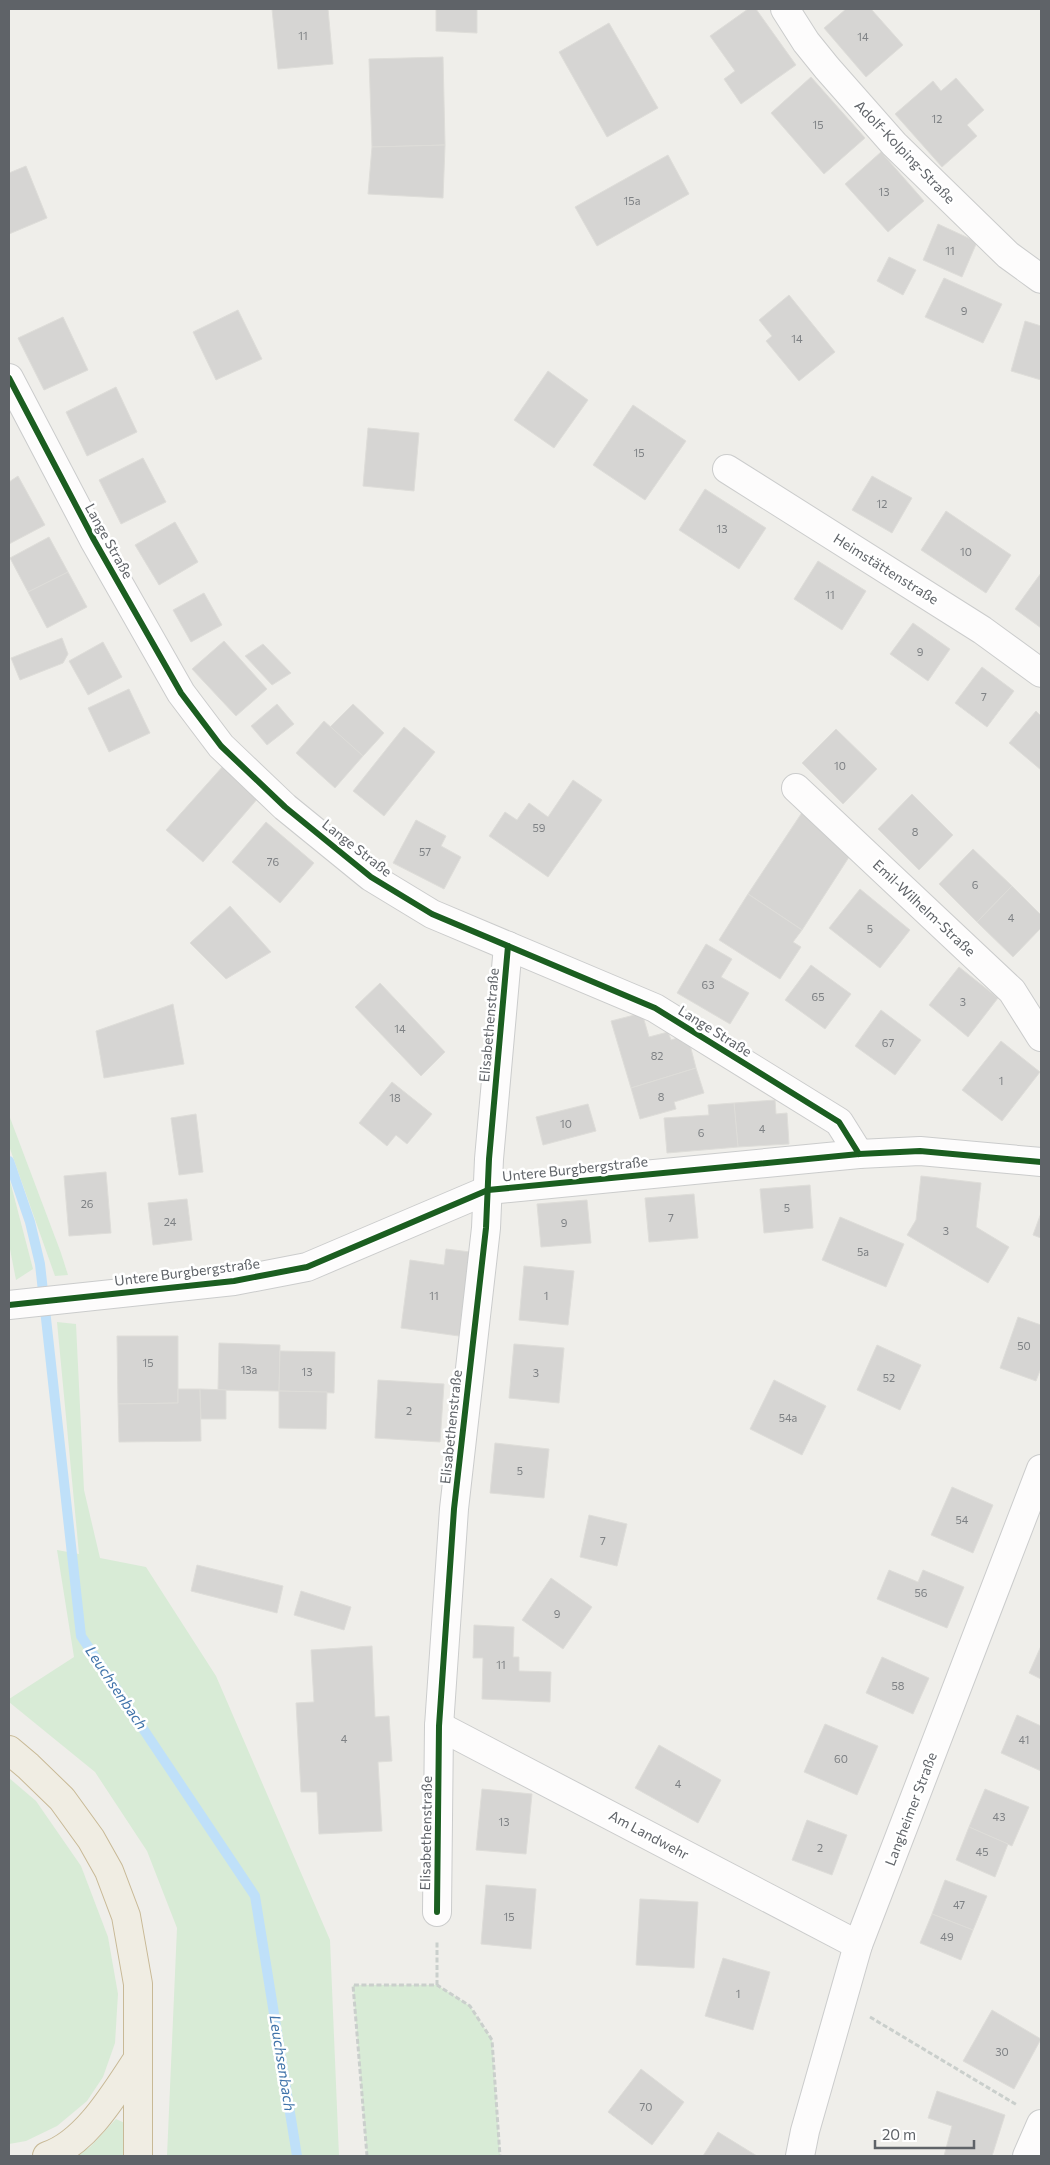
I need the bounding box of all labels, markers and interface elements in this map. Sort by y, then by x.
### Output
house number: 11 [298,29,308,42]
house number: 14 [857,30,869,43]
street label: Adolf-Kolping-Straße [852,97,959,207]
house number: 12 [932,112,942,125]
house number: 15 [812,118,824,131]
house number: 13 [879,185,889,198]
house number: 15a [624,194,640,207]
house number: 11 [945,244,955,257]
house number: 9 [961,304,968,317]
house number: 14 [791,332,803,345]
house number: 15 [633,446,645,459]
house number: 12 [877,497,887,510]
street label: Lange Straße [82,500,137,581]
house number: 13 [717,522,727,535]
street label: Heimstättenstraße [831,529,942,608]
house number: 10 [960,545,972,558]
house number: 11 [825,588,835,601]
house number: 9 [917,645,924,658]
house number: 7 [981,690,987,703]
house number: 10 [834,759,846,772]
street label: Lange Straße [319,815,395,880]
house number: 59 [533,821,546,834]
house number: 8 [912,825,919,838]
house number: 57 [419,845,431,858]
house number: 76 [267,855,280,868]
street label: Emil-Wilhelm-Straße [870,856,979,959]
house number: 6 [972,878,979,891]
house number: 4 [1008,911,1015,924]
house number: 5 [867,922,873,935]
street label: Elisabethenstraße [475,967,502,1083]
house number: 63 [702,978,714,991]
house number: 65 [812,990,825,1003]
house number: 3 [960,995,966,1008]
street label: Lange Straße [675,1001,755,1060]
house number: 14 [394,1022,406,1035]
house number: 67 [882,1036,894,1049]
house number: 82 [651,1049,663,1062]
house number: 1 [999,1074,1003,1087]
house number: 8 [658,1090,665,1103]
house number: 18 [389,1091,401,1104]
house number: 10 [560,1117,572,1130]
house number: 4 [759,1122,766,1135]
house number: 6 [698,1126,705,1139]
street label: Untere Burgbergstraße [501,1152,649,1185]
house number: 26 [81,1197,94,1210]
house number: 5 [784,1201,790,1214]
house number: 7 [668,1211,674,1224]
house number: 24 [164,1215,177,1228]
house number: 9 [561,1216,568,1229]
house number: 3 [943,1224,949,1237]
house number: 5a [857,1245,869,1258]
street label: Untere Burgbergstraße [113,1254,261,1289]
house number: 11 [429,1289,439,1302]
house number: 1 [544,1289,548,1302]
house number: 50 [1017,1339,1031,1352]
house number: 15 [142,1356,154,1369]
house number: 13a [241,1363,257,1376]
house number: 13 [302,1365,312,1378]
house number: 3 [533,1366,539,1379]
street label: Elisabethenstraße [436,1369,465,1485]
house number: 52 [883,1371,895,1384]
house number: 2 [406,1404,412,1417]
house number: 54a [779,1411,797,1424]
house number: 5 [517,1464,523,1477]
house number: 54 [956,1513,969,1526]
house number: 7 [600,1534,606,1547]
house number: 56 [915,1586,928,1599]
house number: 9 [554,1607,561,1620]
water label: Leuchsenbach [82,1642,151,1733]
house number: 11 [496,1658,506,1671]
house number: 58 [892,1679,905,1692]
house number: 4 [341,1732,348,1745]
house number: 41 [1019,1733,1029,1746]
street label: Langheimer Straße [881,1750,940,1868]
house number: 60 [834,1752,848,1765]
street label: Elisabethenstraße [416,1776,435,1890]
house number: 4 [675,1777,682,1790]
street label: Am Landwehr [606,1806,692,1863]
house number: 43 [993,1810,1005,1823]
house number: 13 [499,1815,509,1828]
house number: 2 [817,1841,823,1854]
house number: 45 [976,1845,988,1858]
house number: 47 [953,1898,965,1911]
house number: 15 [503,1910,515,1923]
house number: 49 [940,1930,954,1943]
house number: 1 [736,1987,740,2000]
water label: Leuchsenbach [267,2014,299,2112]
house number: 30 [995,2045,1009,2058]
house number: 70 [640,2100,652,2113]
scale bar [875,2118,974,2150]
text: 20 m [882,2125,916,2143]

